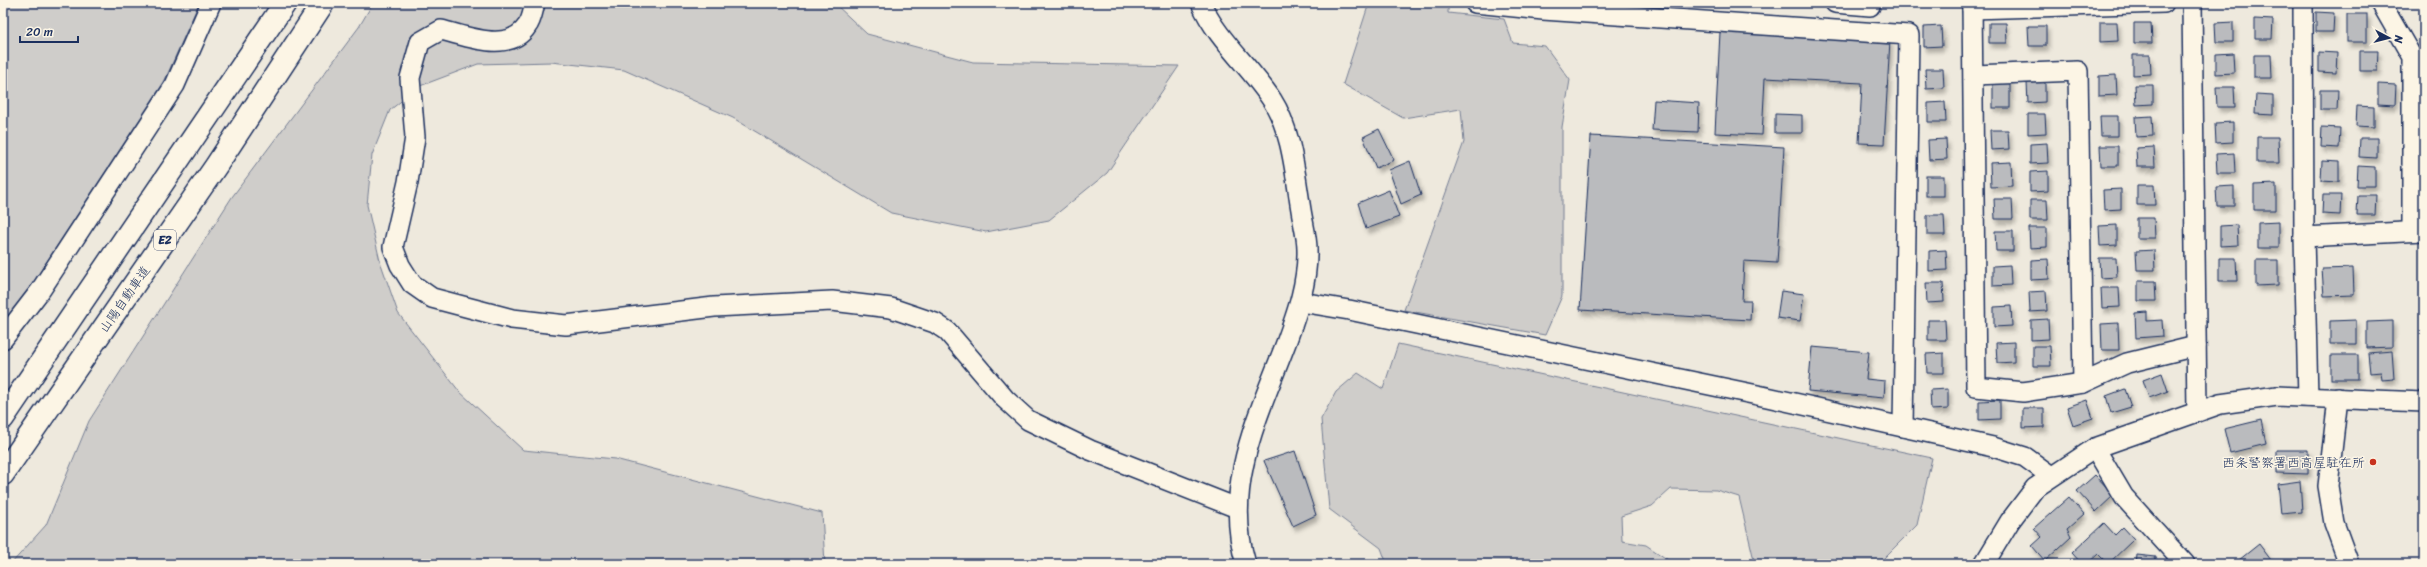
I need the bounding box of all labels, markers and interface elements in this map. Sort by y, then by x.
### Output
scale bar [20,18,78,44]
north arrow [2369,18,2409,58]
text: 20 m [26,21,53,43]
text: N [2388,33,2408,44]
road number: E2 [154,230,176,250]
street label: 山陽自動車道 [93,261,156,338]
place label: 西条警察署西高屋駐在所 [2222,451,2365,474]
marker: 西条警察署西高屋駐在所 [2368,457,2378,467]

